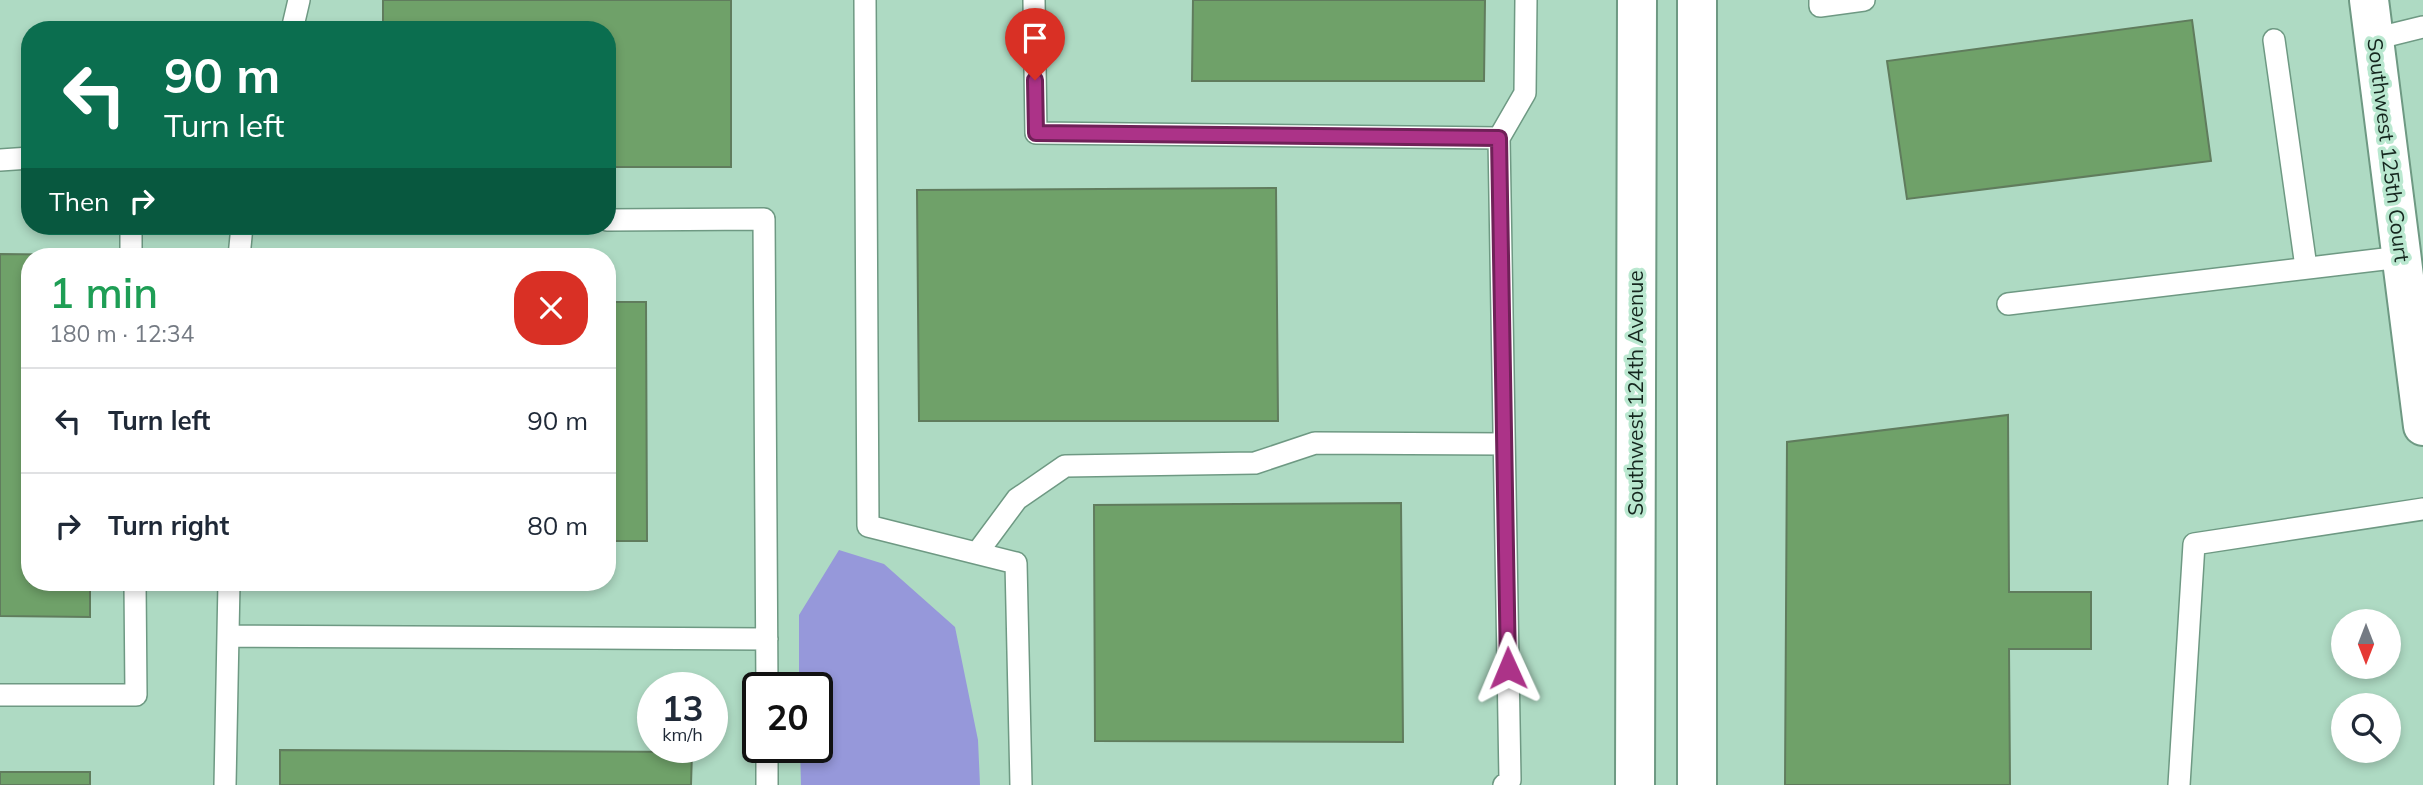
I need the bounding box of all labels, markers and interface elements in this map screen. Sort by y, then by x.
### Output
pin [1005,8,1065,80]
icon: arrive [1016,19,1054,57]
street label: Southwest 125th Court [2362,36,2416,263]
text: 90 m [164,44,280,105]
icon: left [49,49,140,140]
text: Turn left [164,105,284,145]
icon: right [123,182,161,220]
text: Then [49,185,109,218]
text: 1 min [49,266,158,319]
street label: Southwest 124th Avenue [1622,270,1648,516]
button: close [514,271,588,345]
text: 180 m · 12:34 [49,319,194,348]
icon: left [49,402,87,440]
text: Turn left [108,404,210,437]
text: 90 m [527,404,588,437]
icon: right [49,507,87,545]
text: Turn right [108,509,229,542]
text: 80 m [527,509,588,542]
north arrow [2331,609,2401,679]
map controls [2331,609,2401,763]
position arrow [1471,631,1545,705]
speed limit sign: 20 [742,672,833,763]
text: 13 [661,686,704,730]
button: search [2331,693,2401,763]
text: km/h [662,723,703,746]

